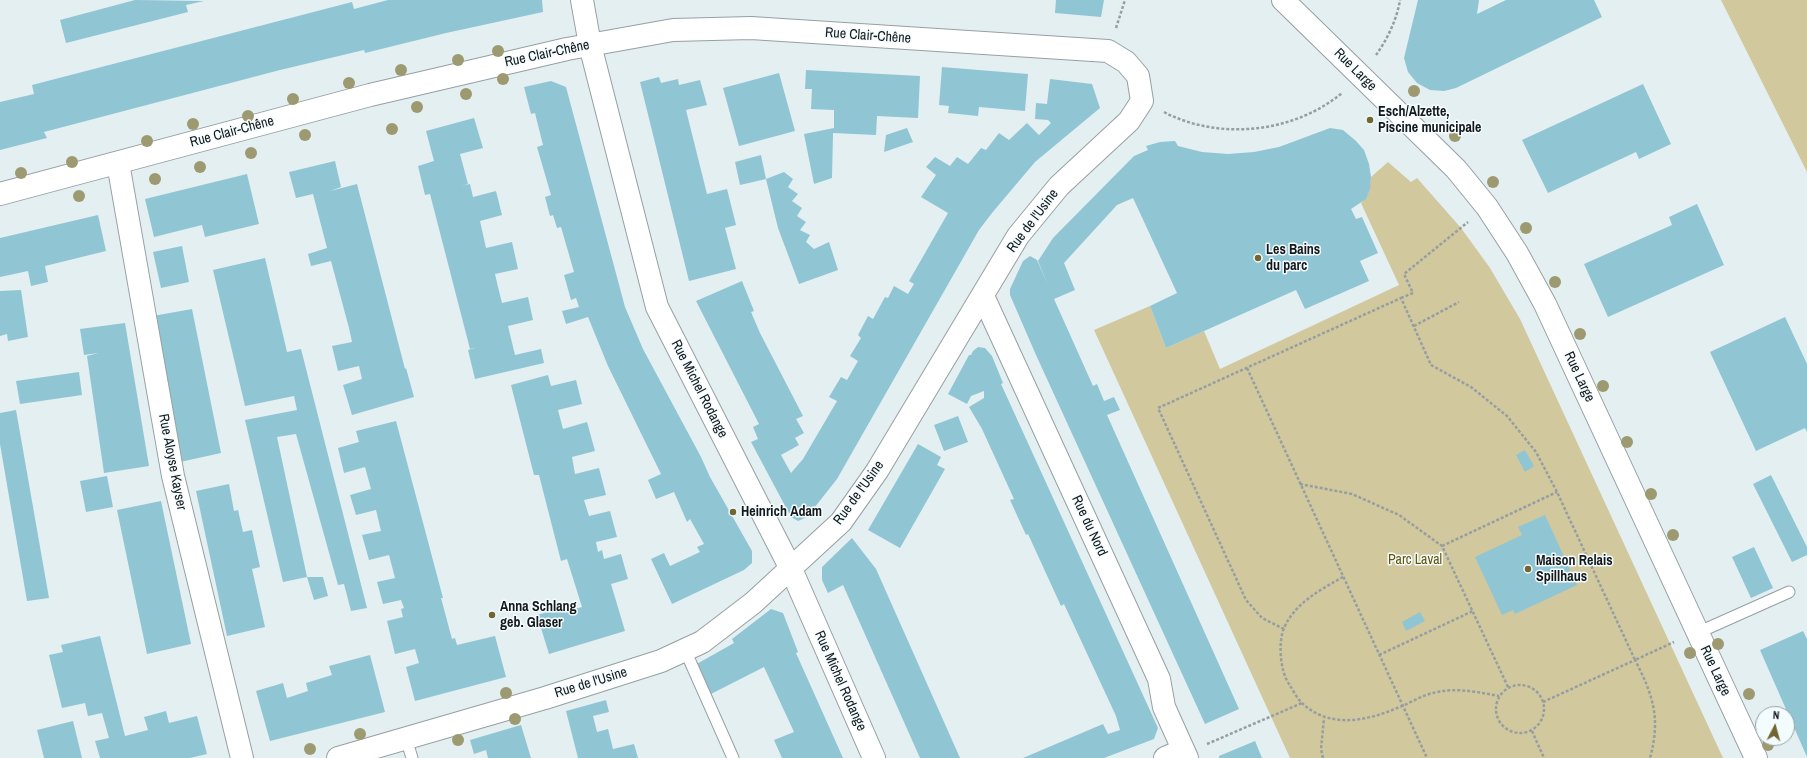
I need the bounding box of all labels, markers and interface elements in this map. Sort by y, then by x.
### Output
street label: Rue Clair-Chêne [824,25,912,47]
street label: Rue Clair-Chêne [503,37,591,71]
street label: Rue Large [1330,45,1380,95]
place label: Esch/Alzette, Piscine municipale [1378,104,1481,136]
street label: Rue Clair-Chêne [188,113,276,151]
marker: Esch/Alzette, Piscine municipale [1365,115,1375,125]
street label: Rue de l'Usine [1004,186,1062,256]
place label: Les Bains du parc [1266,242,1320,274]
marker: Les Bains du parc [1253,253,1263,263]
street label: Rue Michel Rodange [667,337,731,441]
street label: Rue Large [1560,349,1598,405]
street label: Rue Aloyse Kayser [154,412,190,512]
street label: Rue de l'Usine [830,458,888,528]
street label: Rue du Nord [1068,493,1110,559]
place label: Heinrich Adam [741,504,822,520]
marker: Heinrich Adam [728,507,738,517]
park label: Parc Laval [1388,552,1442,568]
place label: Maison Relais Spillhaus [1536,553,1613,586]
marker: Maison Relais Spillhaus [1523,564,1533,574]
place label: Anna Schlang geb. Glaser [500,599,577,632]
marker: Anna Schlang geb. Glaser [487,610,497,620]
street label: Rue Michel Rodange [810,628,870,734]
street label: Rue Large [1696,643,1734,699]
street label: Rue de l'Usine [553,664,629,702]
north arrow [1755,706,1795,746]
text: N [1772,708,1780,722]

